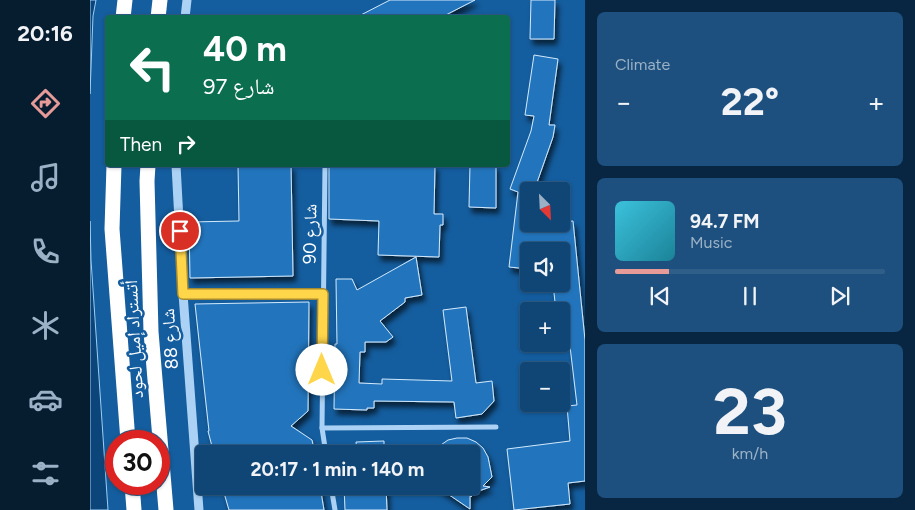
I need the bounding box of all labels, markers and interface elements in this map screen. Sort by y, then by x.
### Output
text: 20:16 [17,20,73,47]
text: 40 m [203,28,287,70]
icon: left [120,35,185,100]
text: Climate [615,55,670,74]
text: شارع 97 [203,73,275,100]
text: 22° [721,79,779,125]
text: − [615,85,632,119]
text: + [868,85,885,119]
icon: directions [28,86,63,121]
icon: right [172,130,200,158]
text: Then [120,133,162,156]
icon: music [28,160,63,195]
north arrow [520,182,570,232]
map controls [520,182,570,412]
street label: شارع 90 [298,204,322,264]
pin [159,210,201,252]
text: 94.7 FM [690,210,760,233]
icon: arrive [166,217,194,245]
text: Music [690,233,732,252]
icon: phone [28,234,63,269]
button: sound [520,242,570,292]
street label: أتستراد إميل لحود [120,279,149,399]
icon: previous [646,282,674,310]
icon: pause [736,282,764,310]
icon: next [826,282,854,310]
button: + [520,302,570,352]
icon: climate [28,308,63,343]
street label: شارع 88 [157,308,183,370]
position arrow [295,343,347,395]
button: − [520,362,570,412]
text: 23 [713,372,787,450]
icon: car [28,382,63,417]
speed limit sign: 30 [105,430,170,495]
text: km/h [732,444,768,463]
icon: filters [28,456,63,491]
text: 20:17 · 1 min · 140 m [251,458,424,481]

